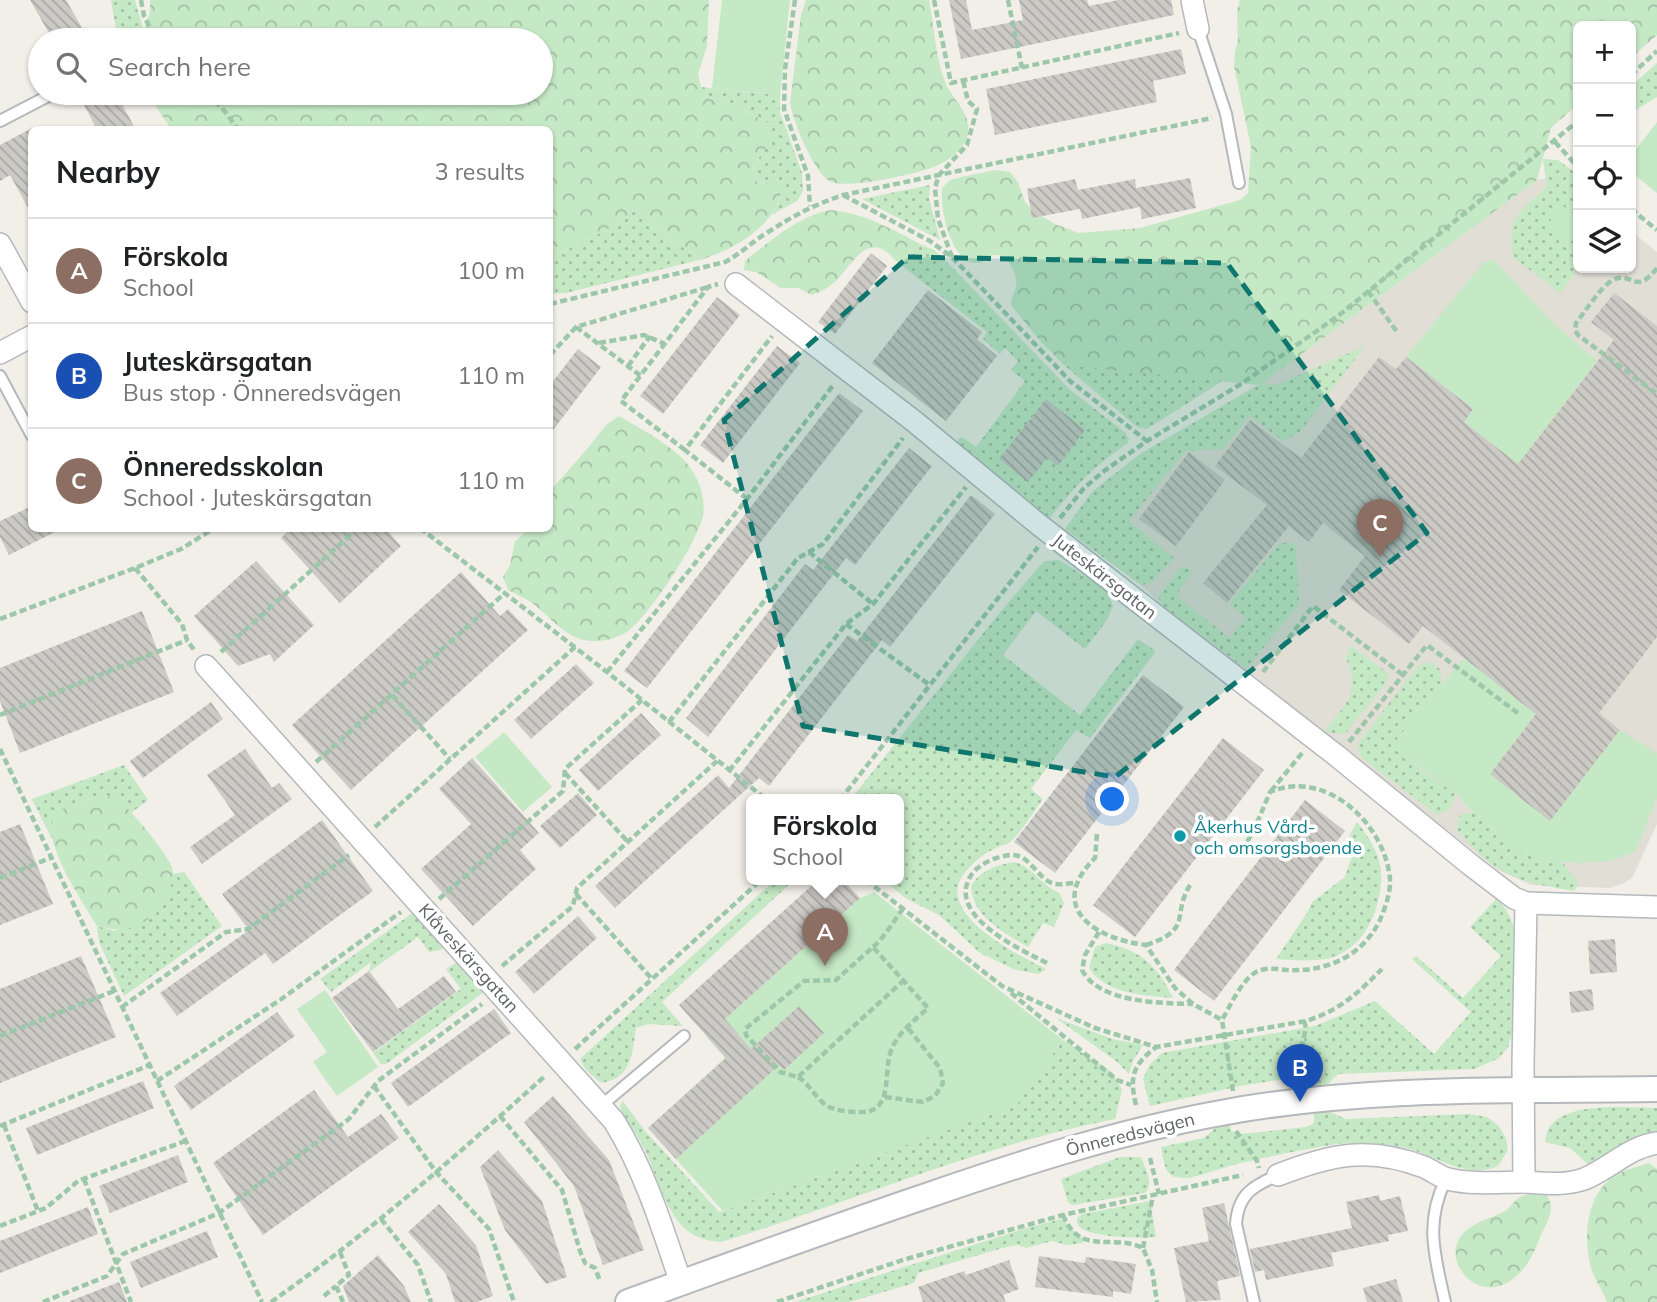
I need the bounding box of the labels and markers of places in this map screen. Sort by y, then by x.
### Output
pin: C [1357,499,1403,557]
place label: Åkerhus Vård- och omsorgsboende [1194,815,1362,859]
marker: Åkerhus Vård- och omsorgsboende [1172,828,1188,844]
pin: A [802,908,848,966]
pin: B [1277,1044,1323,1102]

